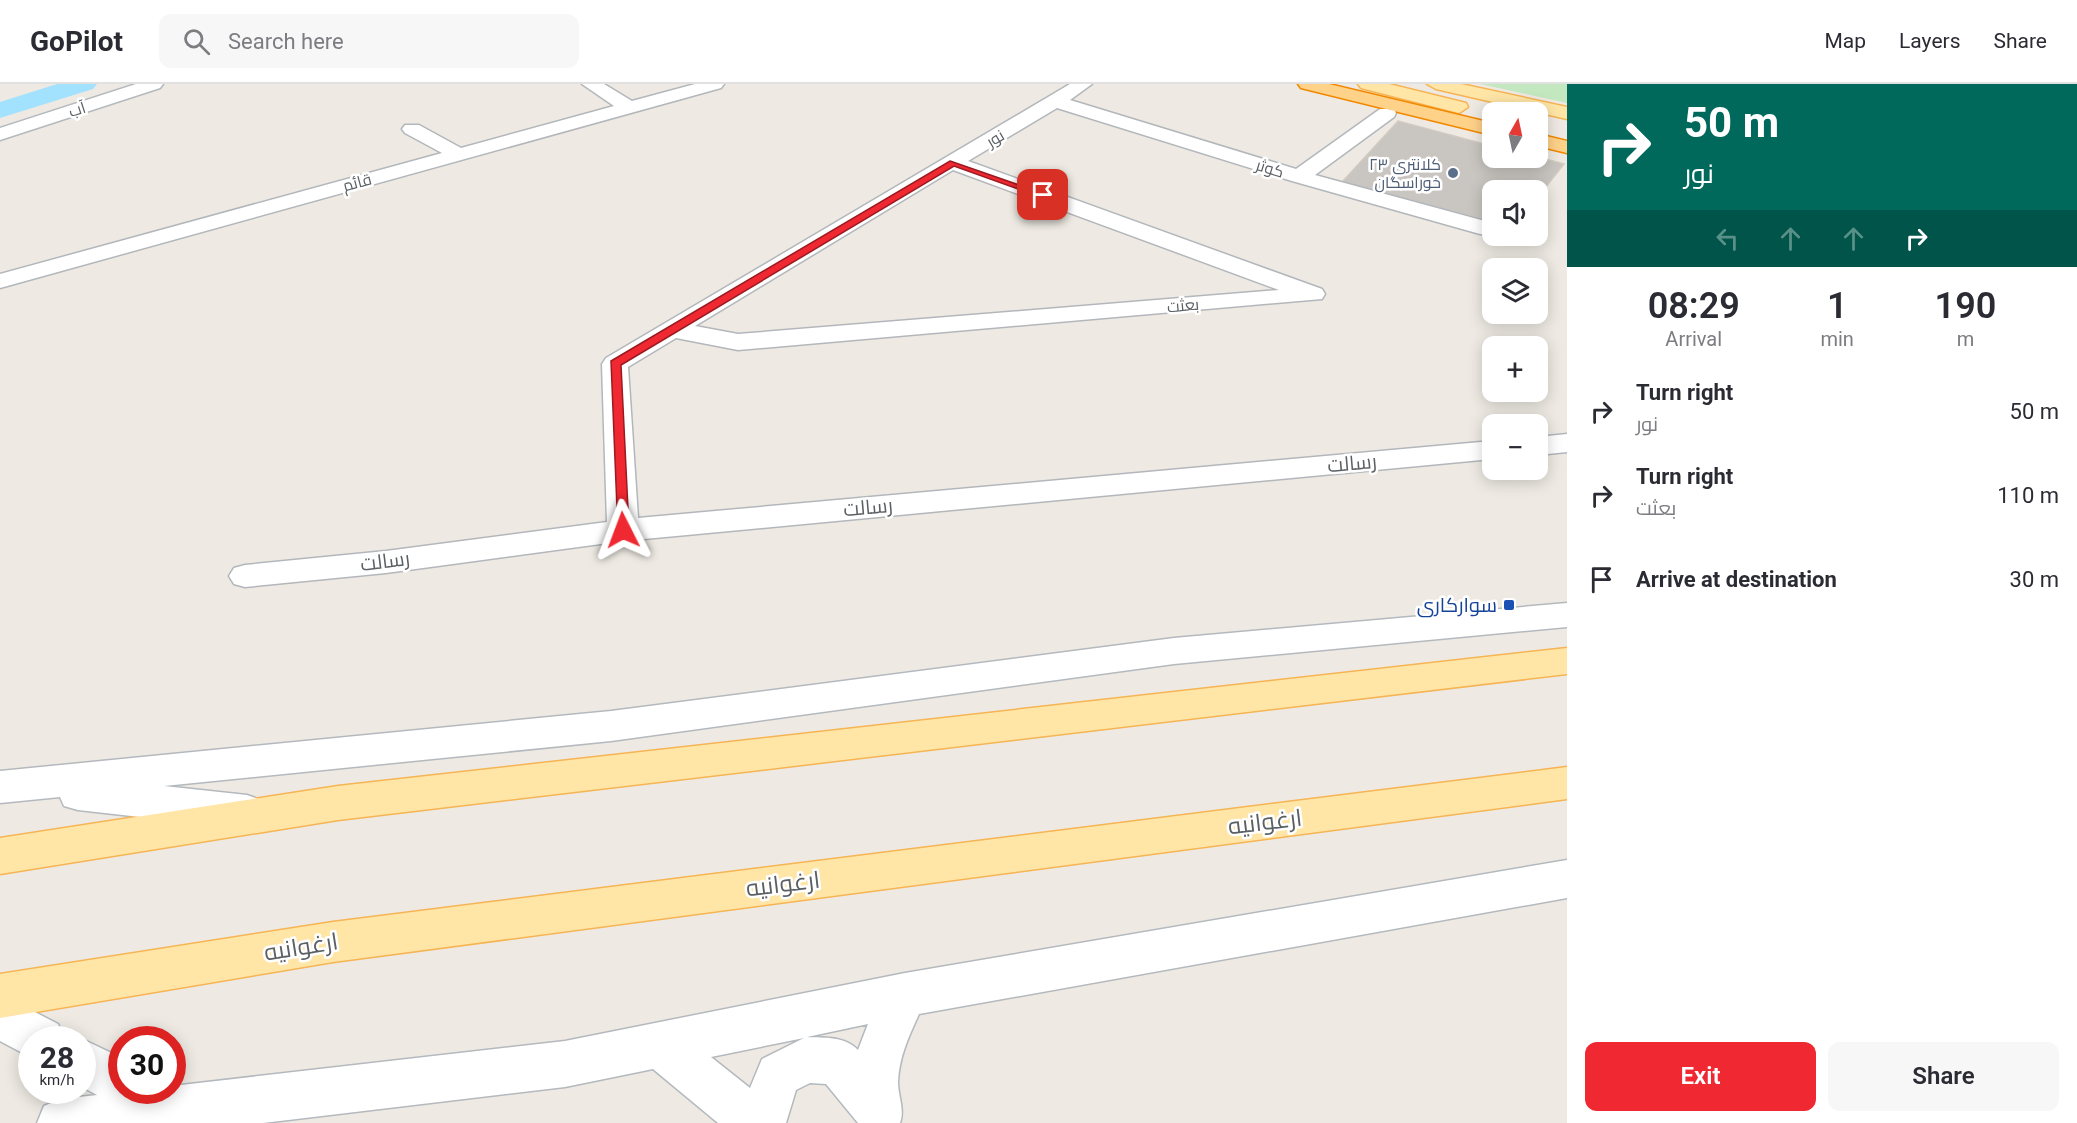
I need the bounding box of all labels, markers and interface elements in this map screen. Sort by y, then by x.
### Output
search box [159,14,579,68]
text: GoPilot [30,25,123,58]
icon: search [180,25,213,58]
text: Search here [228,29,344,54]
text: Map [1824,29,1866,53]
text: Layers [1899,29,1960,53]
text: Share [1993,29,2047,53]
street label: آب [66,98,89,121]
text: 50 m [1684,98,1779,147]
north arrow [1482,102,1548,168]
map controls [1482,102,1548,480]
icon: right [1585,108,1663,186]
street label: نور [982,126,1008,152]
street label: کوثر [1253,155,1286,182]
place label: کلانتری ۲۳ خوراسگان [1369,155,1441,193]
text: نور [1684,158,1714,190]
marker: کلانتری ۲۳ خوراسگان [1446,166,1460,180]
pin [1017,169,1068,220]
street label: قائم [341,170,374,197]
icon: arrive [1026,178,1059,211]
button: sound [1482,180,1548,246]
icon: left [1711,222,1744,255]
icon: ahead [1774,222,1807,255]
icon: ahead [1837,222,1870,255]
icon: right [1900,222,1933,255]
button: layers [1482,258,1548,324]
text: 08:29 [1648,285,1740,327]
text: 1 [1827,285,1847,327]
text: 190 [1935,285,1996,327]
street label: بعثت [1166,295,1200,316]
text: Arrival [1665,327,1722,351]
text: min [1820,327,1854,351]
text: m [1957,327,1974,351]
button: + [1482,336,1548,402]
text: Turn right [1636,380,1733,405]
icon: right [1585,395,1618,428]
text: 50 m [2010,399,2059,424]
text: نور [1636,412,1658,436]
button: − [1482,414,1548,480]
street label: رسالت [1326,449,1378,477]
text: Turn right [1636,464,1733,489]
icon: right [1585,479,1618,512]
text: 110 m [1997,483,2059,508]
street label: رسالت [842,493,894,521]
text: بعثت [1636,496,1676,520]
position arrow [591,498,655,562]
street label: رسالت [359,546,411,576]
icon: arrive [1585,563,1618,596]
text: Arrive at destination [1636,567,1837,592]
text: 30 m [2010,567,2059,592]
place label: سوارکاری [1417,593,1497,618]
marker: سوارکاری [1502,598,1516,612]
street label: ارغوانیه [1226,804,1304,840]
street label: ارغوانیه [744,866,822,902]
street label: ارغوانیه [262,927,340,967]
speed limit sign: 30 [108,1026,186,1104]
text: 28 [40,1040,74,1075]
button: Exit [1585,1042,1816,1111]
button: Share [1828,1042,2059,1111]
text: km/h [39,1071,75,1089]

